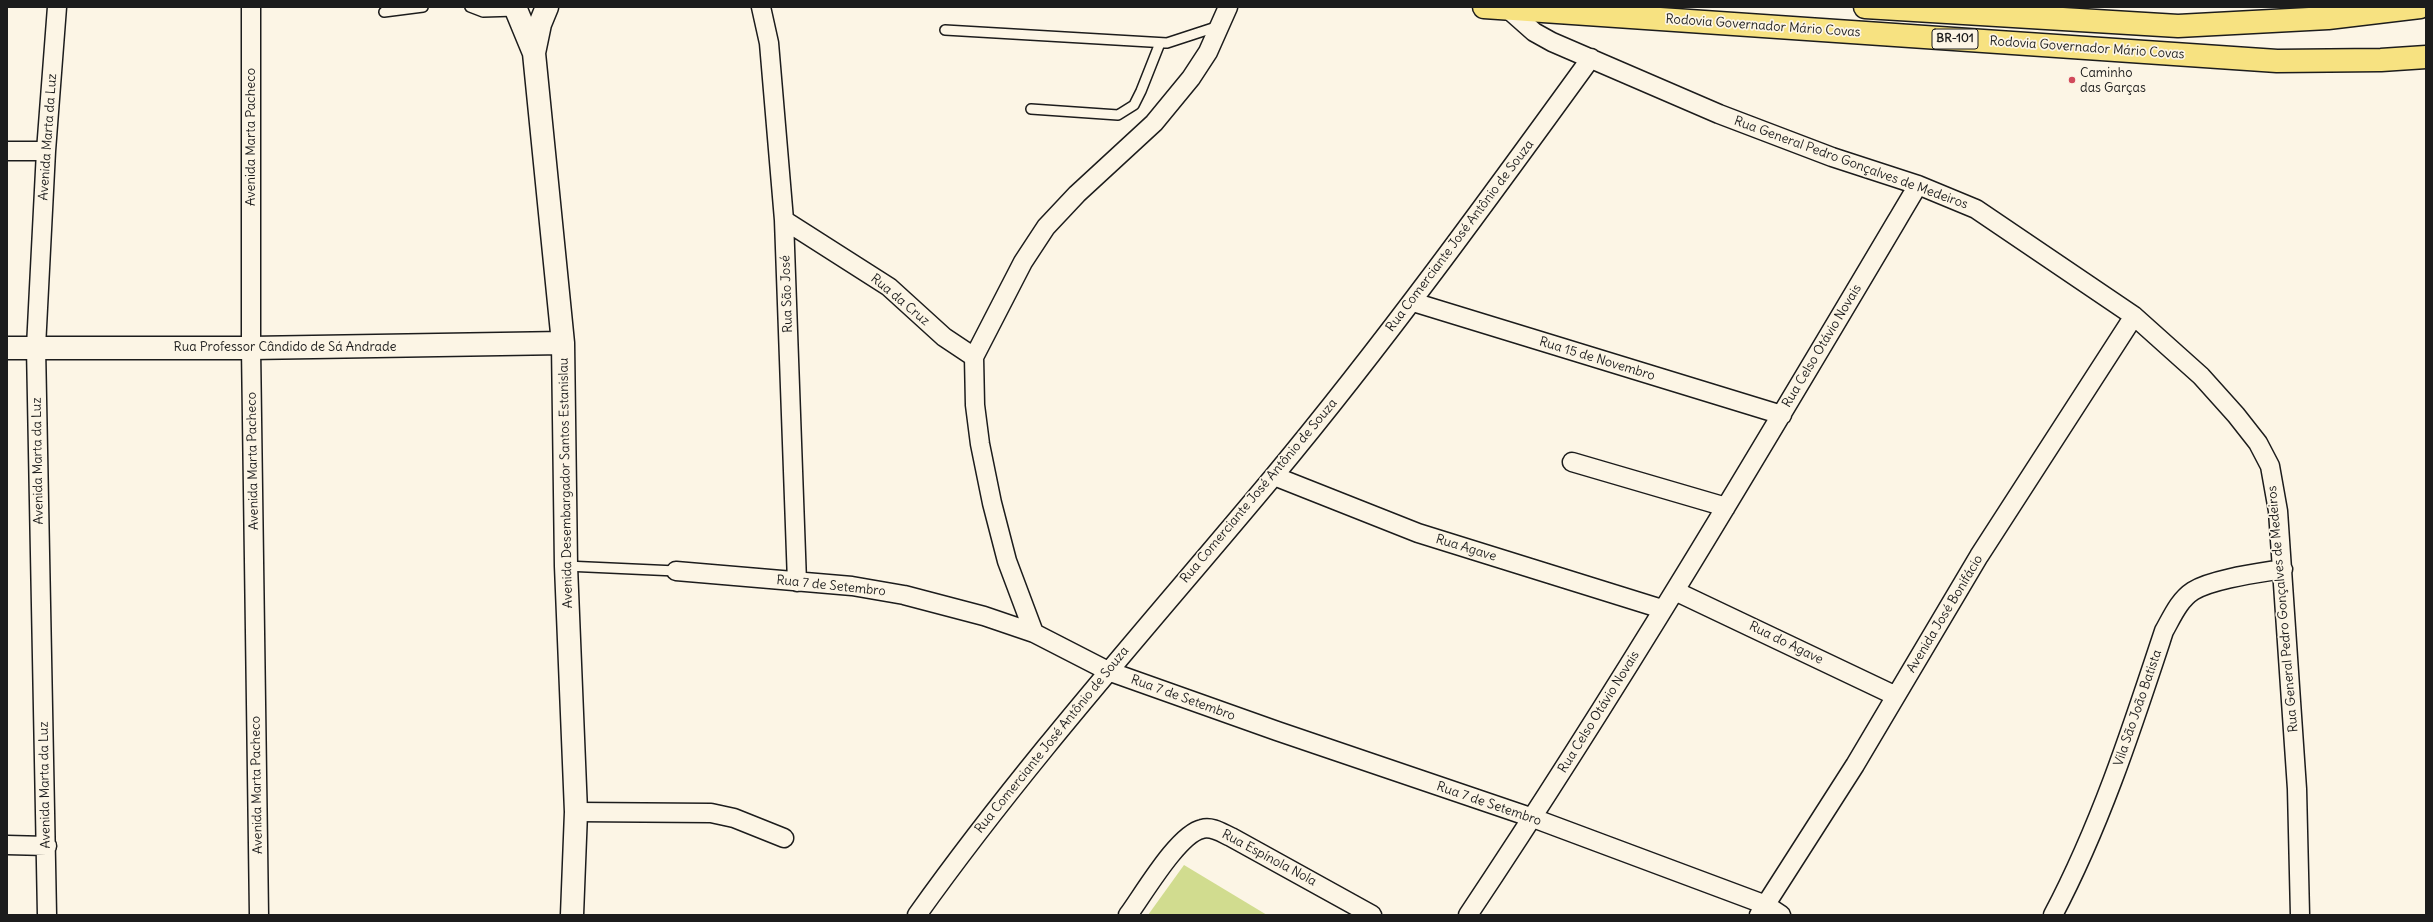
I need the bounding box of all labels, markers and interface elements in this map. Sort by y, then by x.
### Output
street label: Rodovia Governador Mário Covas [1665,11,1861,41]
road number: BR-101 [1932,29,1978,49]
street label: Rodovia Governador Mário Covas [1989,33,2185,63]
place label: Caminho das Garças [2080,65,2146,96]
street label: Avenida Marta Pacheco [243,68,259,206]
street label: Avenida Marta da Luz [36,73,60,201]
marker: Caminho das Garças [2067,75,2077,85]
street label: Rua General Pedro Gonçalves de Medeiros [1732,113,1970,213]
street label: Rua Comerciante José Antônio de Souza [1383,137,1537,335]
street label: Rua São José [778,255,796,333]
street label: Rua da Cruz [867,271,933,329]
street label: Rua Celso Otávio Novais [1779,282,1865,410]
street label: Rua 15 de Novembro [1537,334,1657,384]
street label: Rua Professor Cândido de Sá Andrade [173,339,397,355]
street label: Avenida Desembargador Santos Estanislau [556,357,576,609]
street label: Avenida Marta Pacheco [244,392,262,530]
street label: Rua Comerciante José Antônio de Souza [1177,396,1341,586]
street label: Avenida Marta da Luz [29,397,47,525]
street label: Rua General Pedro Gonçalves de Medeiros [2264,485,2302,733]
street label: Rua Agave [1434,531,1498,565]
street label: Avenida José Bonifácio [1904,552,1986,676]
street label: Rua 7 de Setembro [776,572,886,600]
street label: Rua do Agave [1746,618,1826,668]
street label: Rua Comerciante José Antônio de Souza [972,643,1132,837]
street label: Rua Celso Otávio Novais [1555,648,1643,776]
street label: Vila São João Batista [2111,648,2165,768]
street label: Rua 7 de Setembro [1129,672,1237,724]
street label: Avenida Marta Pacheco [248,716,266,854]
street label: Avenida Marta da Luz [36,721,54,849]
street label: Rua 7 de Setembro [1434,779,1544,829]
street label: Rua Espínola Nola [1219,826,1319,890]

